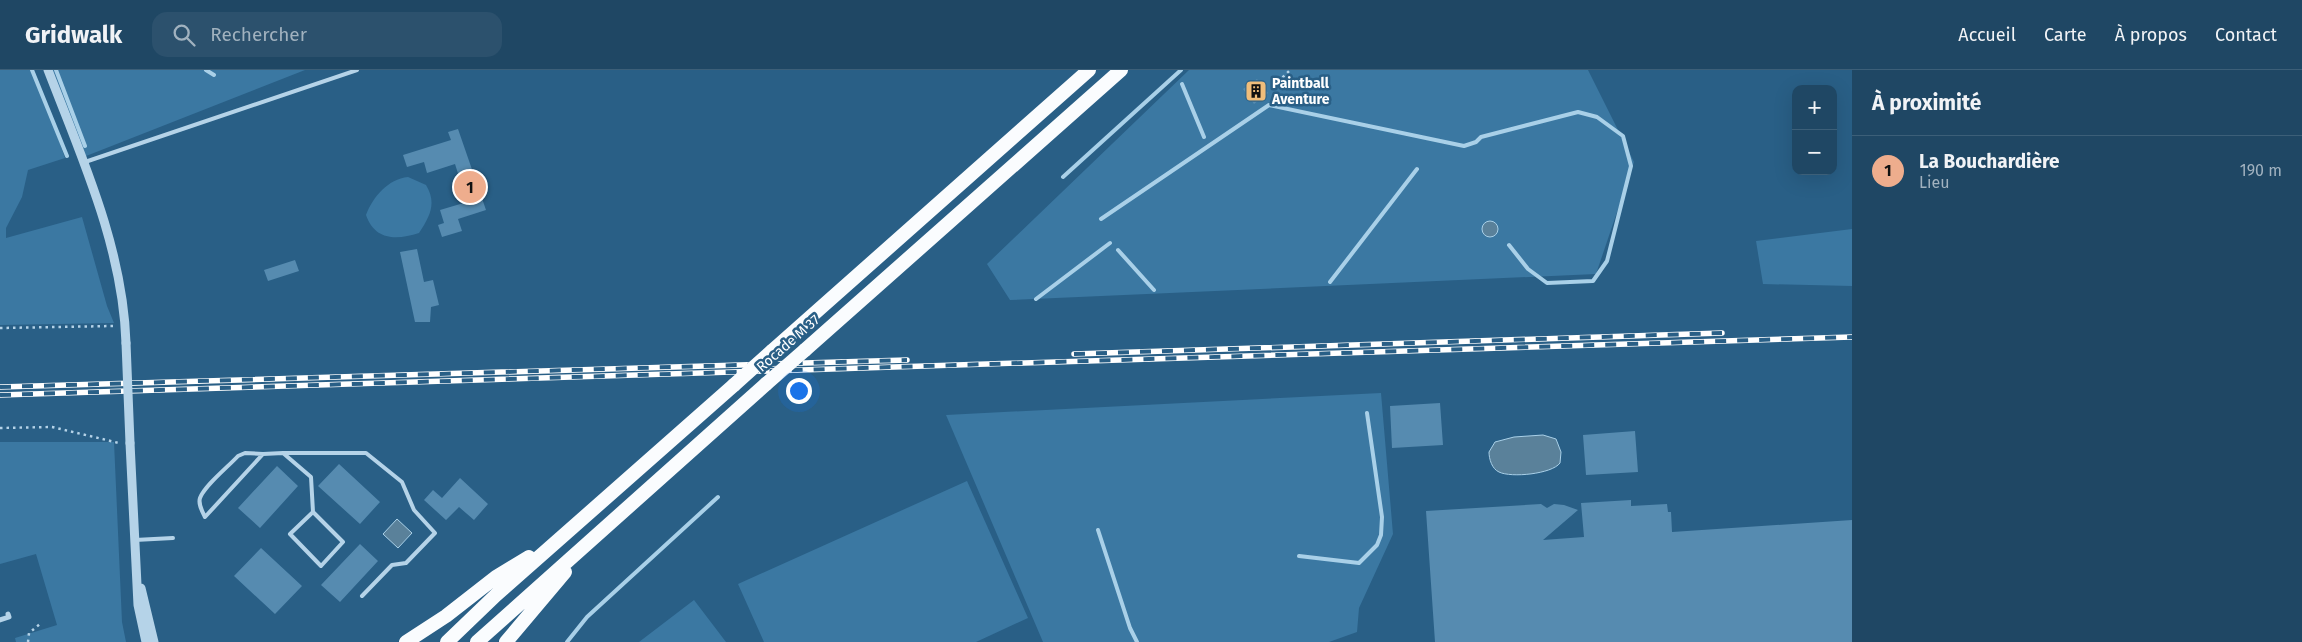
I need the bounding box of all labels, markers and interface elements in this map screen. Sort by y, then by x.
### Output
search box [152,12,502,57]
text: Gridwalk [25,21,122,49]
icon: search [170,21,198,49]
text: Rechercher [210,23,307,46]
text: Accueil [1958,24,2016,46]
text: Carte [2044,24,2087,46]
text: À propos [2115,24,2187,46]
text: Contact [2215,24,2277,46]
place label: Paintball Aventure [1271,75,1330,108]
building icon: Paintball Aventure [1244,79,1268,103]
map controls [1792,85,1837,175]
button: + [1792,85,1837,130]
text: À proximité [1872,90,1981,116]
button: − [1792,130,1837,175]
text: La Bouchardière [1919,150,2059,173]
text: 1 [1884,161,1892,180]
text: 190 m [2240,161,2282,180]
pin: 1 [454,168,486,206]
text: Lieu [1919,173,1950,192]
street label: Rocade M 37 [753,311,823,375]
your location [786,378,812,404]

